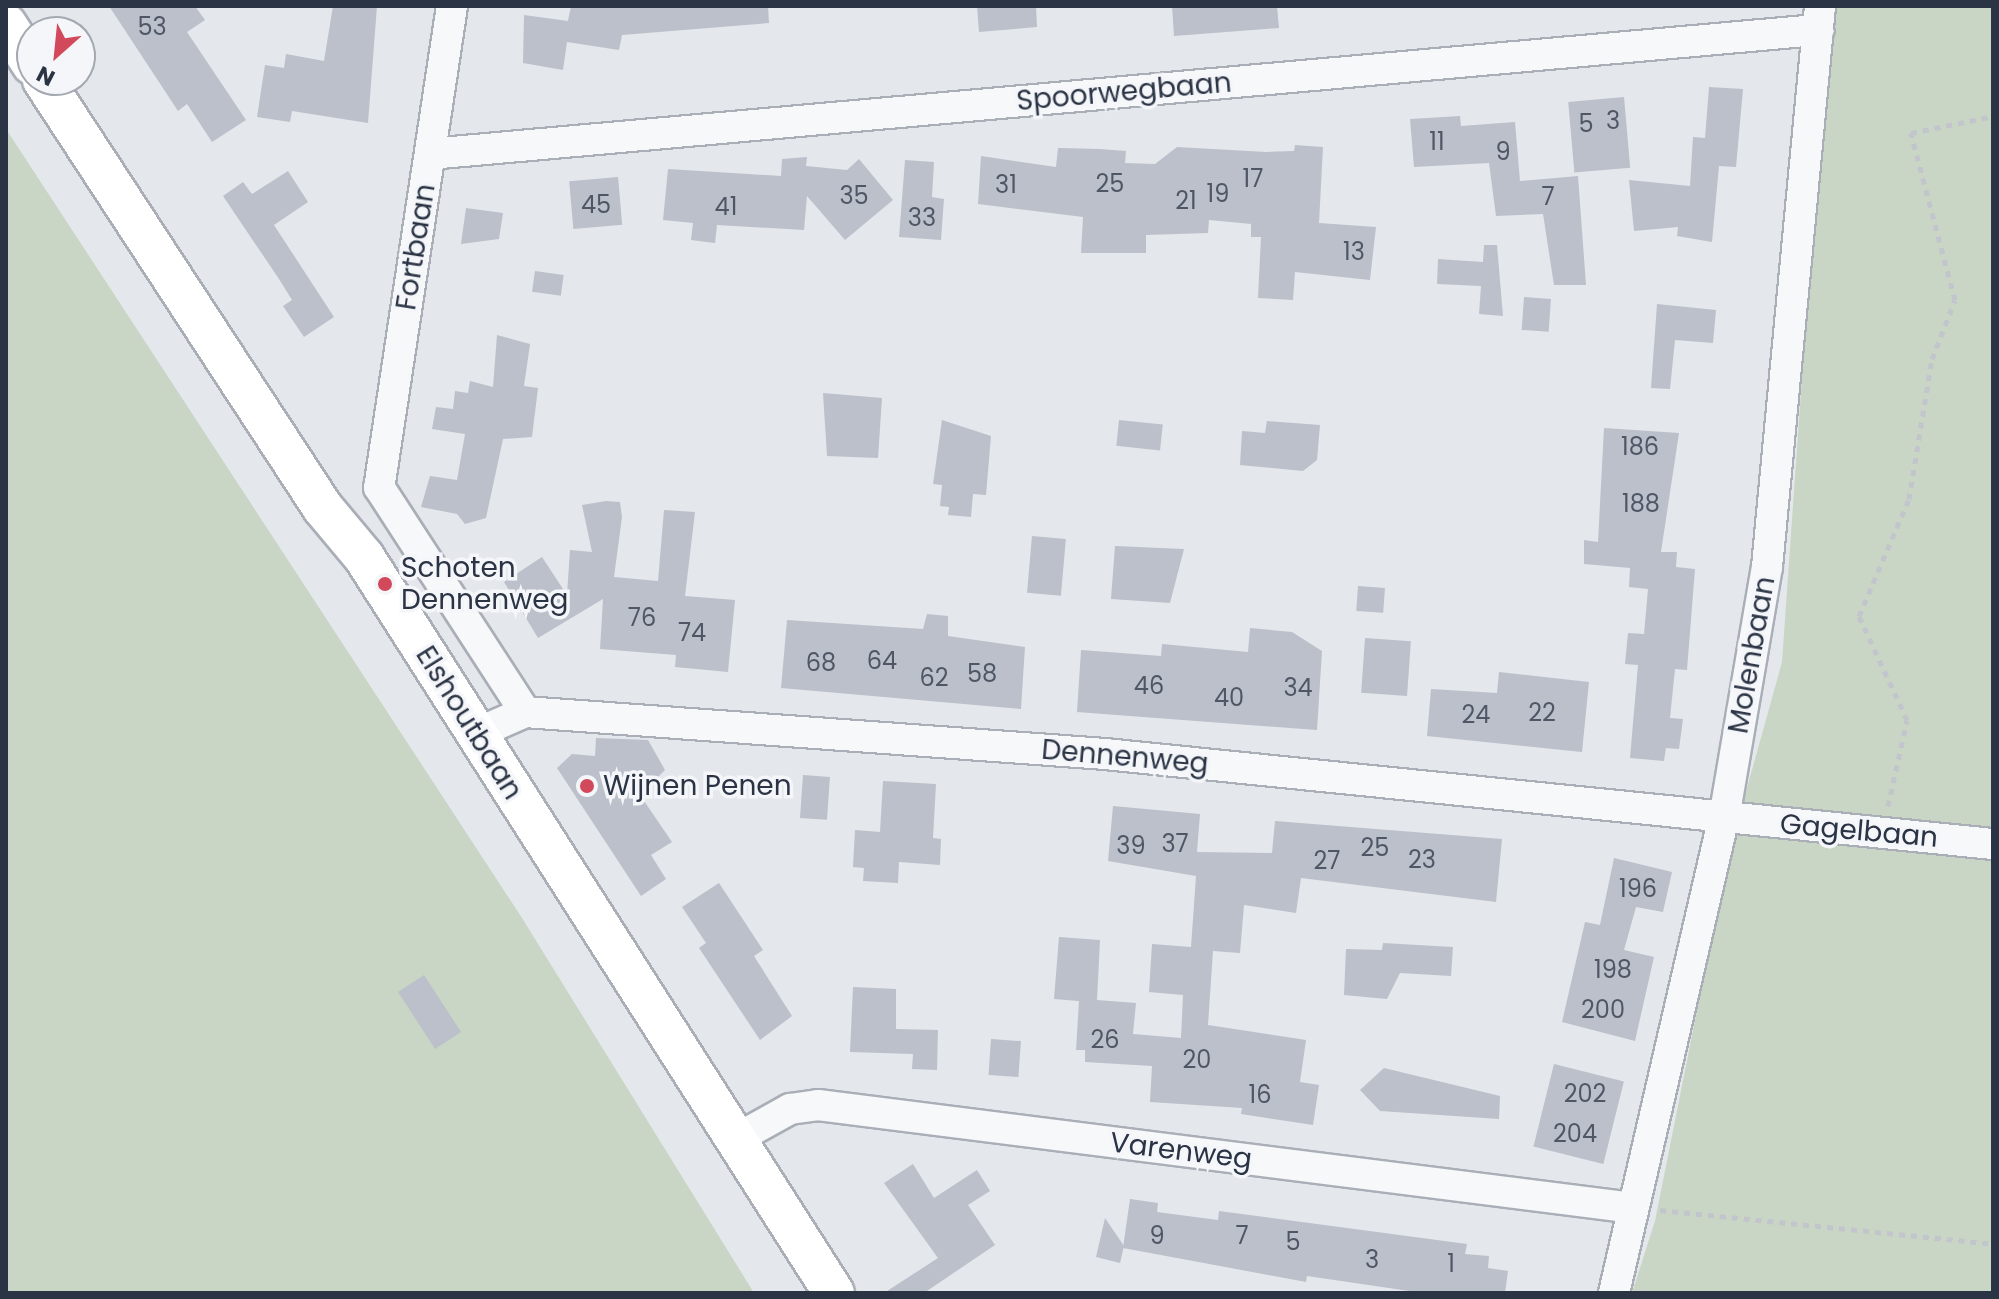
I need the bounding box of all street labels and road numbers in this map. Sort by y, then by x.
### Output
street label: Spoorwegbaan [1015,66,1233,118]
street label: Fortbaan [389,181,443,313]
street label: Molenbaan [1722,574,1782,736]
street label: Elshoutbaan [409,640,529,806]
street label: Dennenweg [1040,733,1210,781]
street label: Gagelbaan [1779,807,1939,855]
street label: Varenweg [1108,1126,1254,1176]

